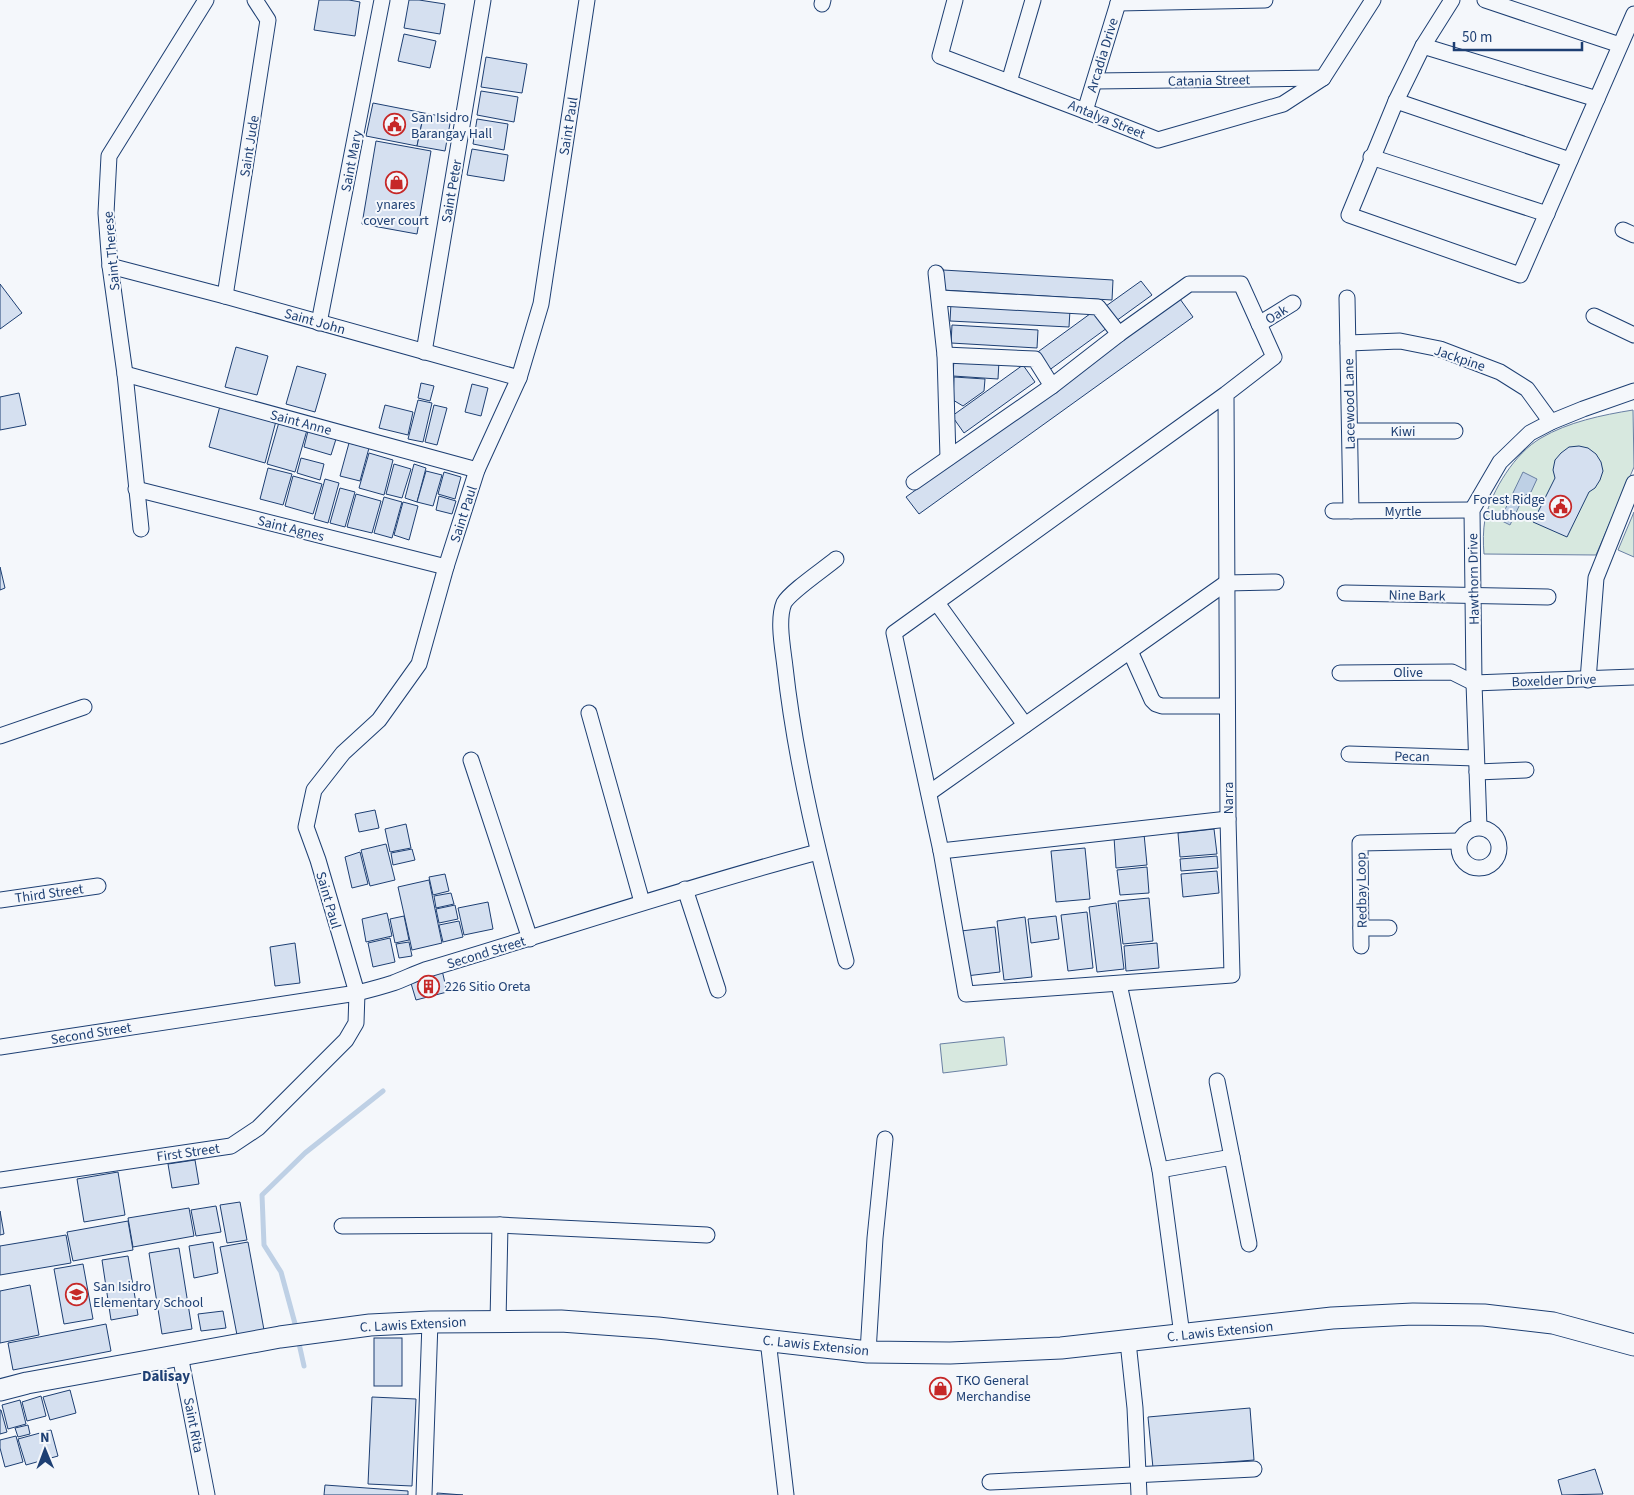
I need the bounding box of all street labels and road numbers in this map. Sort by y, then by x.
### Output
street label: Arcadia Drive [1082,15,1124,95]
street label: Catania Street [1168,70,1251,92]
street label: Saint Paul [555,95,584,157]
street label: Antalya Street [1065,95,1148,145]
street label: Saint Jude [235,114,265,178]
street label: Saint Mary [336,128,368,194]
street label: Saint Peter [437,158,467,224]
street label: Saint Therese [99,210,125,291]
street label: Oak [1261,300,1292,330]
street label: Saint John [282,304,348,340]
street label: Jackpine [1431,341,1488,377]
street label: Lacewood Lane [1339,358,1361,450]
street label: Saint Anne [268,405,334,441]
street label: Kiwi [1390,422,1416,442]
street label: Saint Paul [445,483,483,545]
street label: Myrtle [1385,502,1421,522]
street label: Saint Agnes [255,511,326,547]
street label: Hawthorn Drive [1463,533,1485,625]
street label: Nine Bark [1388,586,1446,606]
street label: Olive [1393,663,1423,683]
street label: Boxelder Drive [1511,670,1597,692]
street label: Pecan [1394,747,1430,767]
street label: Narra [1219,782,1239,814]
street label: Redbay Loop [1351,852,1373,928]
street label: Saint Paul [310,869,346,932]
street label: Third Street [14,879,85,909]
street label: Second Street [444,931,528,974]
street label: Second Street [49,1018,133,1050]
street label: First Street [155,1139,221,1167]
street label: C. Lawis Extension [359,1312,467,1338]
street label: C. Lawis Extension [1166,1316,1274,1348]
street label: C. Lawis Extension [762,1330,870,1362]
street label: Saint Rita [178,1396,208,1455]

